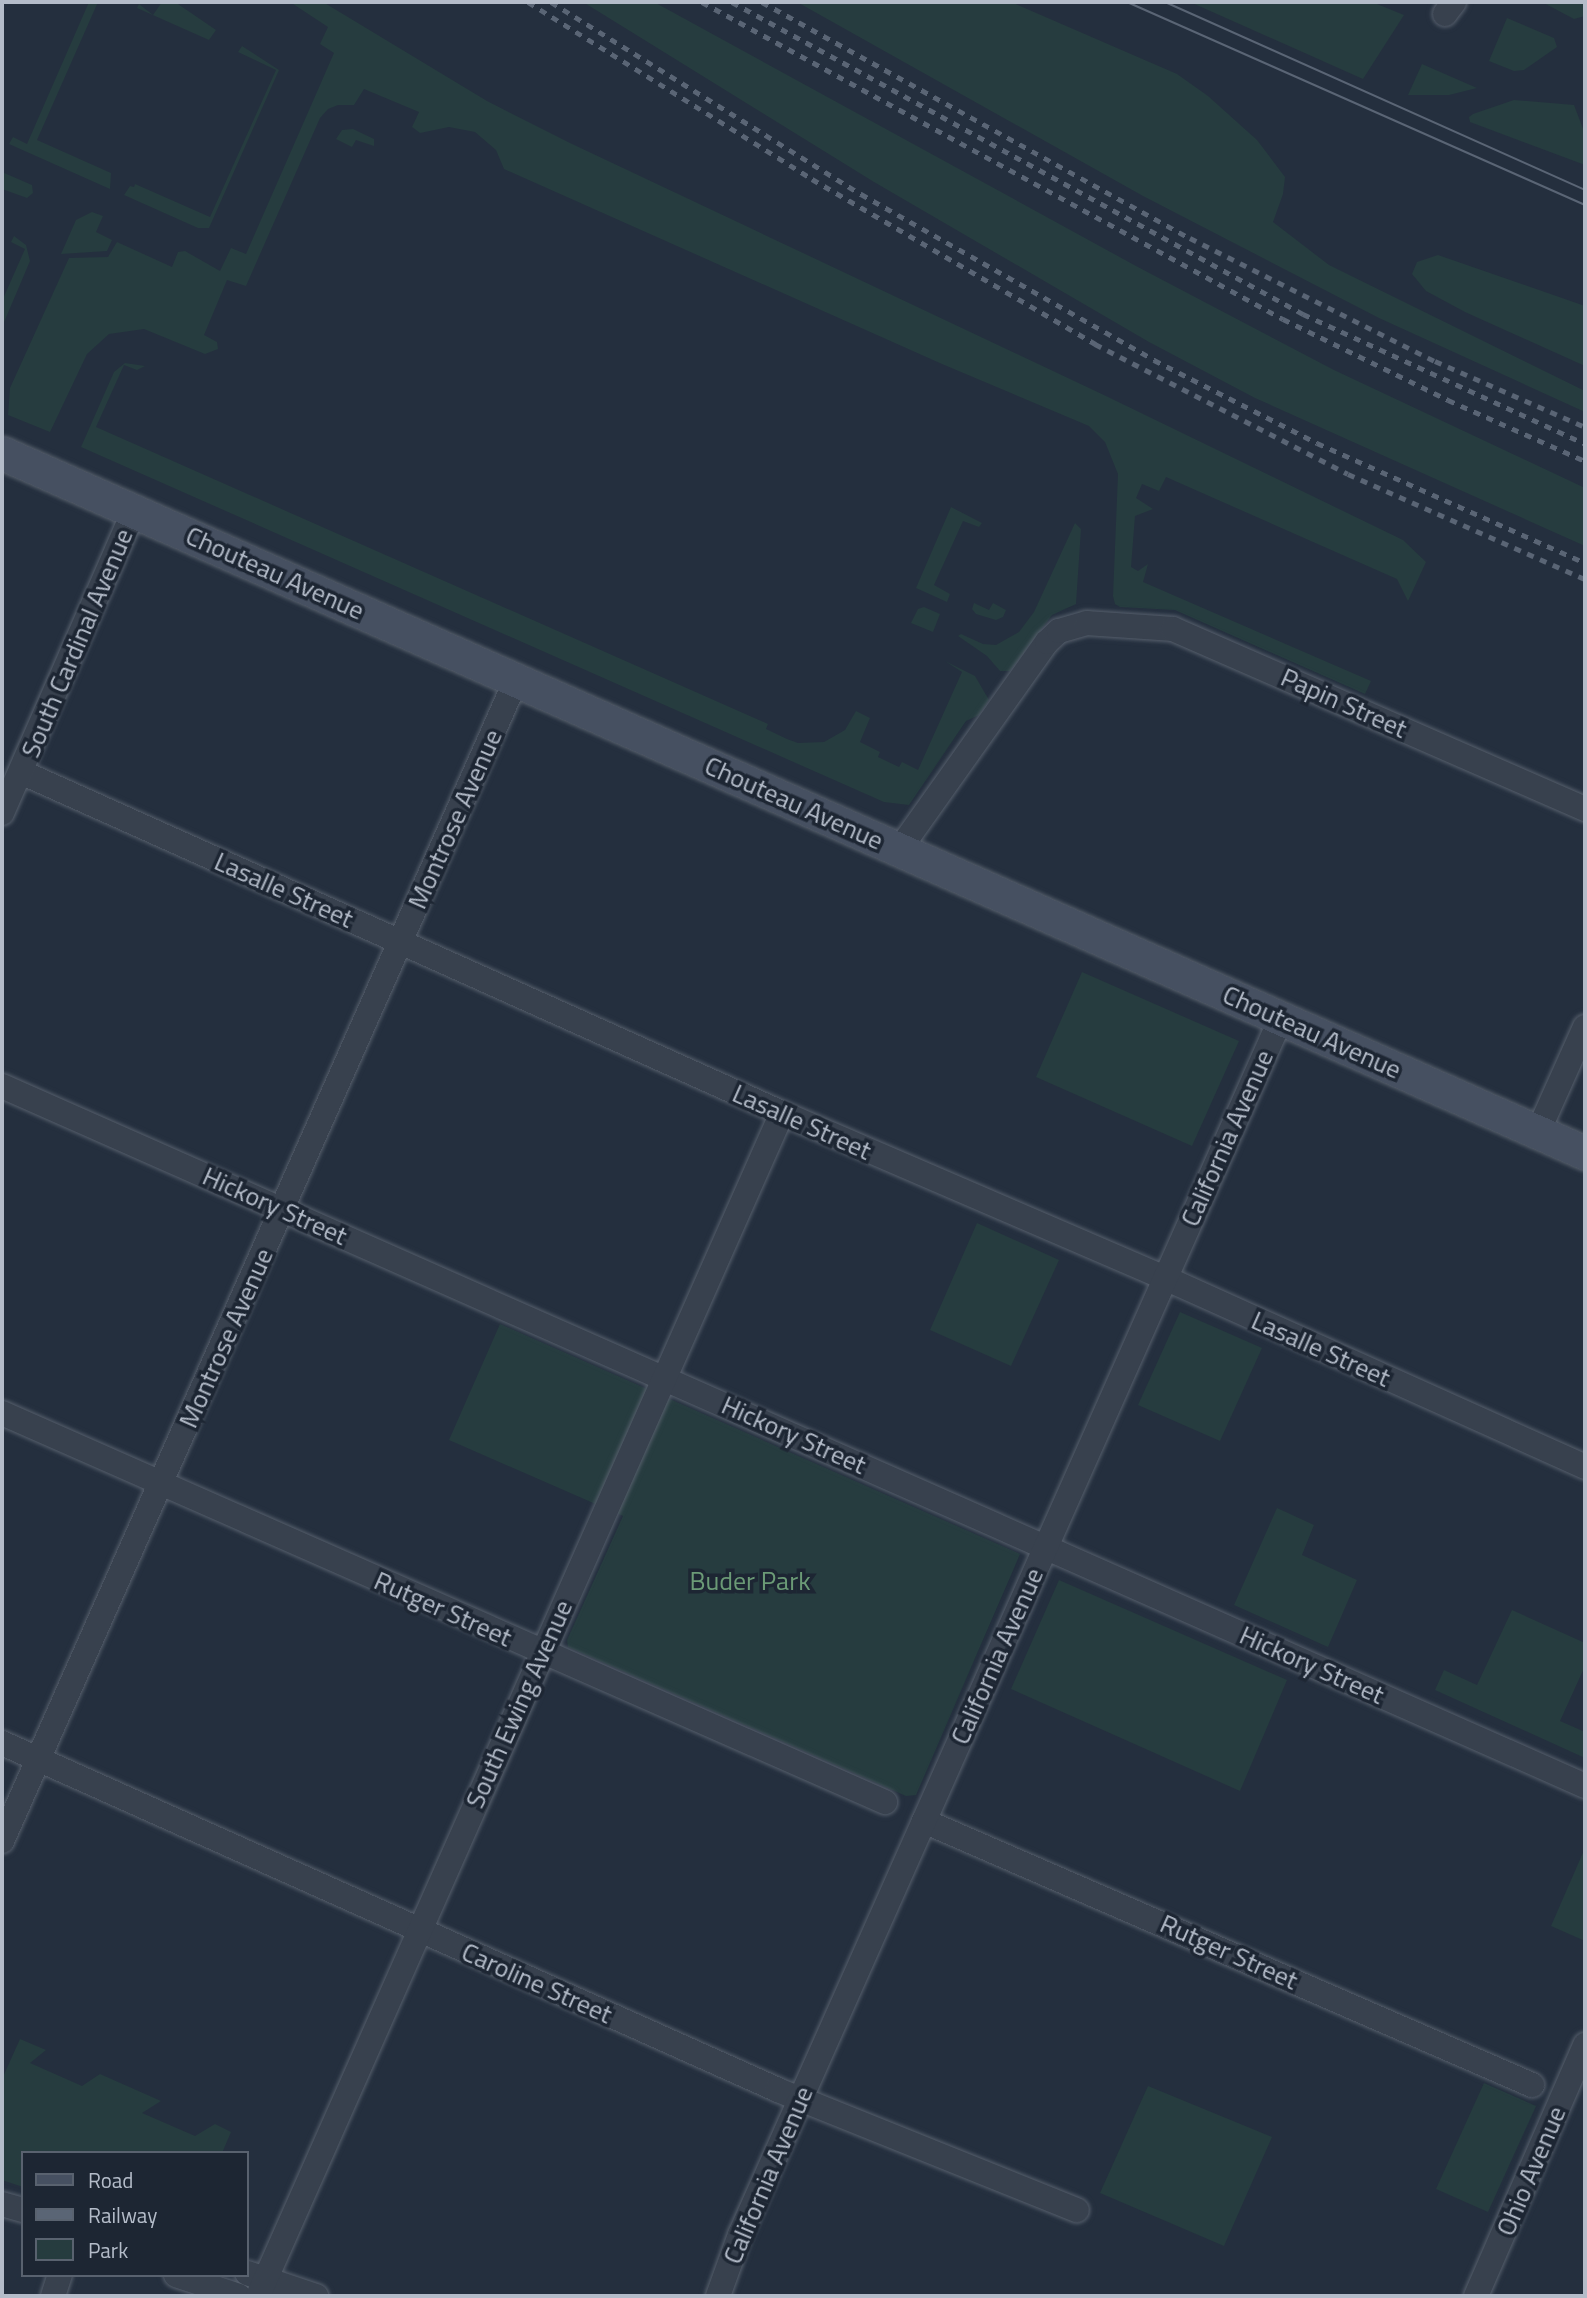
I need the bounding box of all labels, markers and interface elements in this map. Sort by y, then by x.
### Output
street label: Chouteau Avenue [181,520,369,626]
street label: South Cardinal Avenue [15,524,139,762]
street label: Papin Street [1276,661,1412,745]
street label: Montrose Avenue [401,724,509,914]
street label: Chouteau Avenue [700,750,888,856]
street label: Lasalle Street [210,846,358,934]
street label: Chouteau Avenue [1218,979,1406,1085]
street label: California Avenue [1174,1045,1280,1231]
street label: Lasalle Street [728,1078,876,1166]
street label: Hickory Street [198,1160,352,1252]
street label: Montrose Avenue [172,1243,280,1433]
street label: Lasalle Street [1247,1305,1395,1393]
street label: Hickory Street [717,1389,871,1481]
street label: California Avenue [944,1563,1050,1749]
street label: Rutger Street [369,1565,517,1653]
park label: Buder Park [689,1565,811,1597]
street label: South Ewing Avenue [459,1595,579,1813]
street label: Hickory Street [1235,1619,1389,1711]
street label: Rutger Street [1155,1908,1303,1996]
street label: Caroline Street [457,1936,617,2030]
street label: California Avenue [717,2082,819,2268]
street label: Ohio Avenue [1490,2102,1572,2240]
legend [21,2151,248,2277]
text: Road [88,2164,133,2196]
text: Railway [88,2199,157,2231]
text: Park [88,2234,128,2266]

